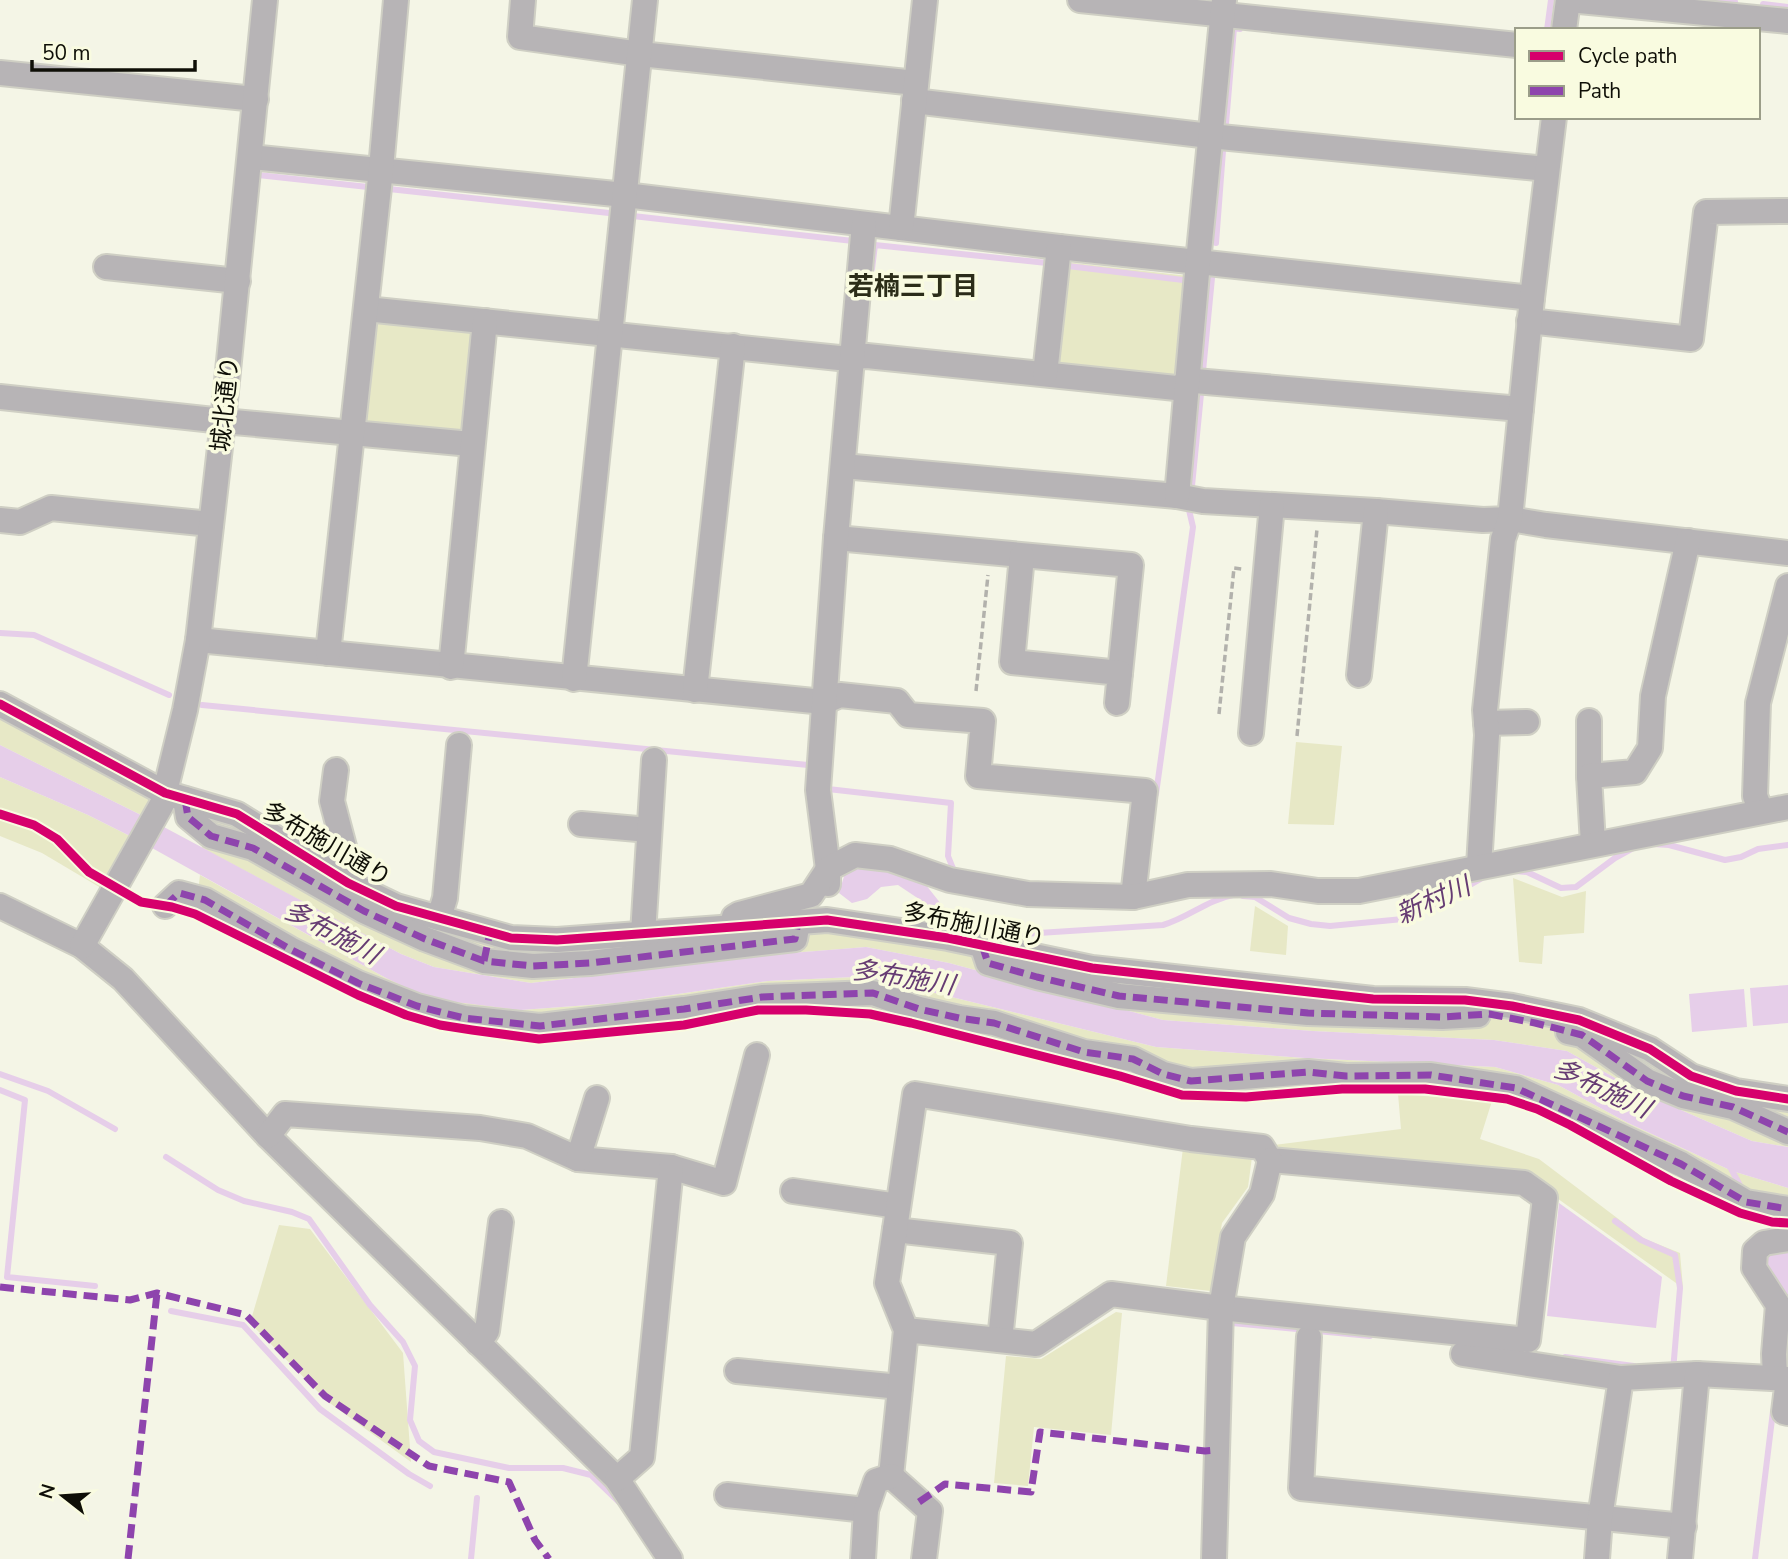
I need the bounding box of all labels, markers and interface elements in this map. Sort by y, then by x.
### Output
scale bar [32,28,194,72]
legend [1515,28,1760,119]
text: 50 m [42,39,91,67]
text: Cycle path [1578,42,1677,70]
text: Path [1578,77,1621,105]
district label: 若楠三丁目 [848,269,978,304]
street label: 城北通り [204,355,246,453]
street label: 多布施川通り [257,794,397,894]
water label: 新村川 [1390,867,1479,932]
water label: 多布施川 [278,893,389,974]
street label: 多布施川通り [900,896,1048,954]
water label: 多布施川 [849,952,960,1003]
water label: 多布施川 [1547,1051,1659,1128]
north arrow [28,1461,98,1531]
text: N [33,1481,62,1502]

